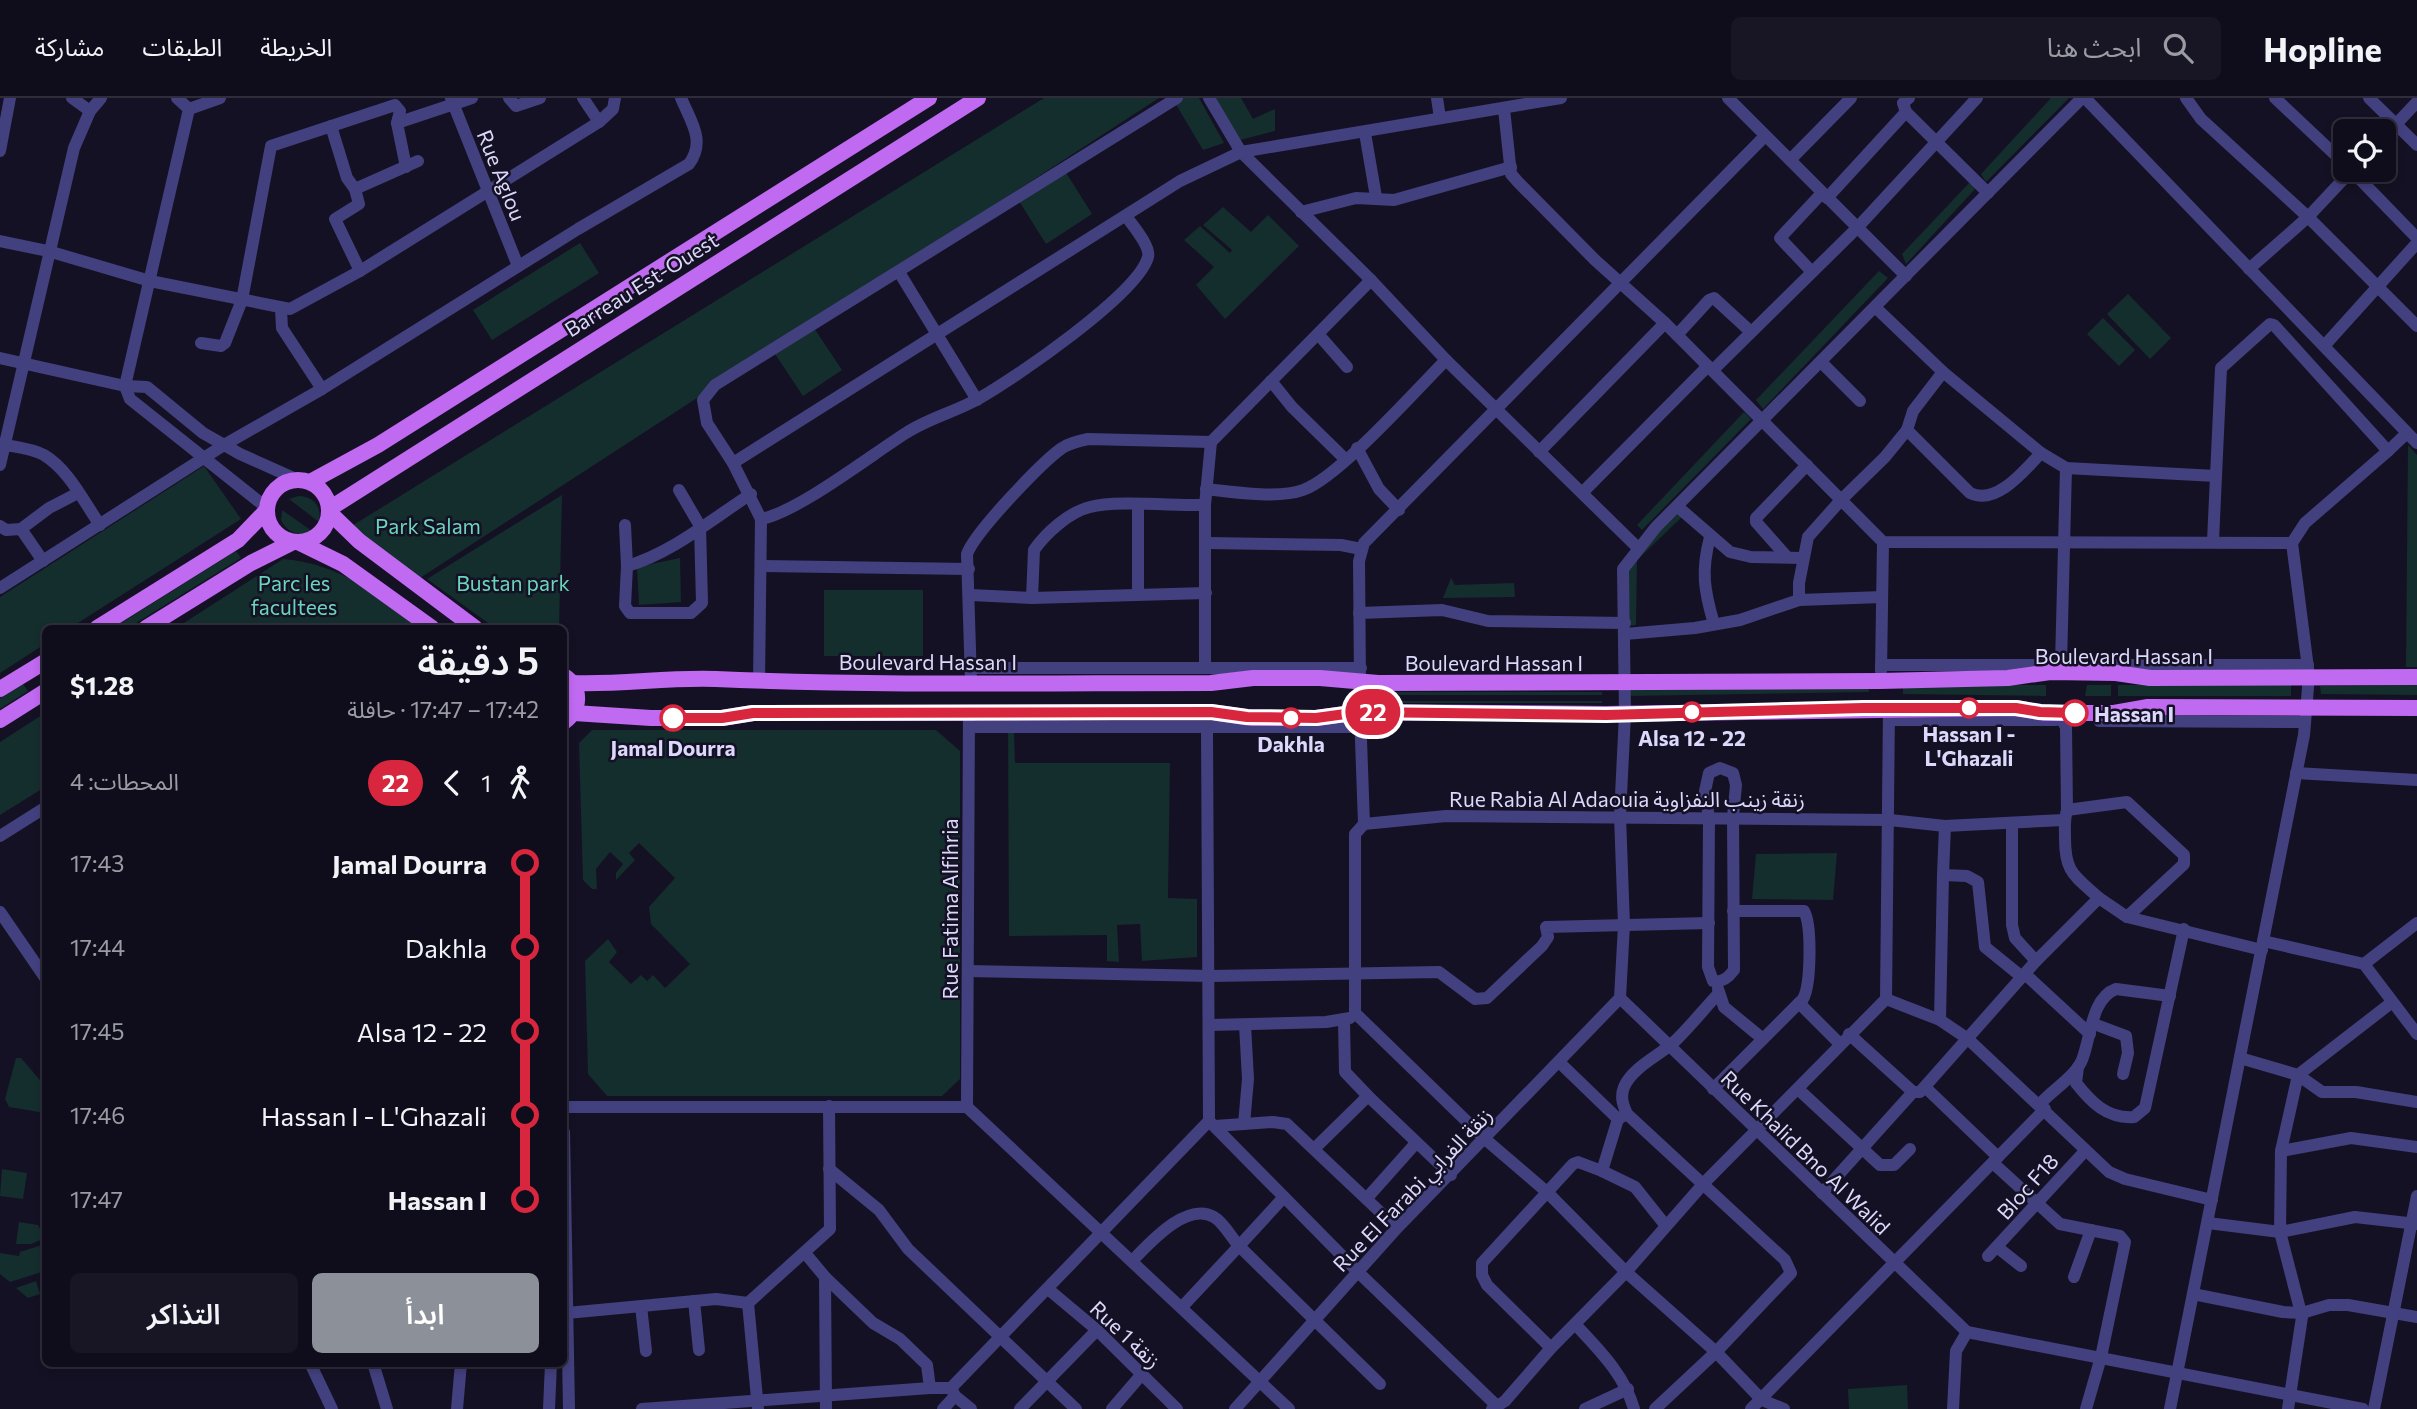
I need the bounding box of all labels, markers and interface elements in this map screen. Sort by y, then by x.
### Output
search box [1731,17,2221,80]
text: Hopline [2263,28,2382,69]
icon: search [2159,29,2197,67]
text: ابحث هنا [2047,31,2141,62]
text: مشاركة [35,32,104,61]
text: الطبقات [142,32,222,61]
text: الخريطة [260,32,332,61]
map controls [2333,119,2396,182]
button: locate [2333,119,2396,182]
street label: Rue Aglou [472,126,532,224]
street label: Barreau Est-Ouest [560,227,722,341]
park label: Park Salam [375,513,481,538]
park label: Parc les facultees [251,570,337,619]
park label: Bustan park [456,570,570,595]
text: 5 دقيقة [418,636,539,683]
street label: Boulevard Hassan I [2035,643,2213,668]
street label: Boulevard Hassan I [839,649,1017,674]
street label: Boulevard Hassan I [1405,650,1583,675]
text: $1.28 [70,669,134,700]
line badge: 22 [1342,689,1404,735]
text: 17:42 – 17:47 · حافلة [347,695,539,723]
text: 22 [1359,697,1387,726]
marker: Hassan I - L'Ghazali [1959,698,1979,718]
marker: Hassan I [2062,700,2088,726]
place label: Hassan I [2094,701,2174,726]
marker: Alsa 12 - 22 [1682,702,1702,722]
marker: Jamal Dourra [660,705,686,731]
marker: Dakhla [1281,708,1301,728]
place label: Hassan I - L'Ghazali [1922,721,2016,770]
place label: Alsa 12 - 22 [1638,725,1746,750]
place label: Dakhla [1257,731,1325,756]
place label: Jamal Dourra [610,735,736,760]
icon: back [433,764,471,802]
icon: walk [501,764,539,802]
text: المحطات: 4 [70,767,179,795]
text: 22 [382,768,409,797]
text: 1 [481,769,491,797]
street label: Rue Rabia Al Adaouia زنقة زينب النفزاوية [1449,786,1805,812]
street label: Rue Fatima Alfihria [937,818,962,1000]
text: Jamal Dourra [332,848,487,879]
text: 17:43 [70,849,124,877]
text: Dakhla [405,932,487,963]
text: 17:44 [70,933,125,961]
text: Alsa 12 - 22 [357,1016,487,1047]
text: 17:45 [70,1017,124,1045]
street label: Rue Khalid Bno Al Walid [1716,1065,1896,1239]
text: Hassan I - L'Ghazali [261,1100,487,1131]
text: 17:46 [70,1101,125,1129]
street label: Rue El Farabi زنقة الفرابي [1327,1102,1500,1280]
street label: Bloc F18 [1991,1148,2063,1224]
text: Hassan I [388,1184,487,1215]
text: 17:47 [70,1185,123,1213]
button: التذاكر [70,1273,298,1353]
button: ابدأ [312,1273,539,1353]
street label: Rue 1 زنقة [1085,1295,1166,1374]

